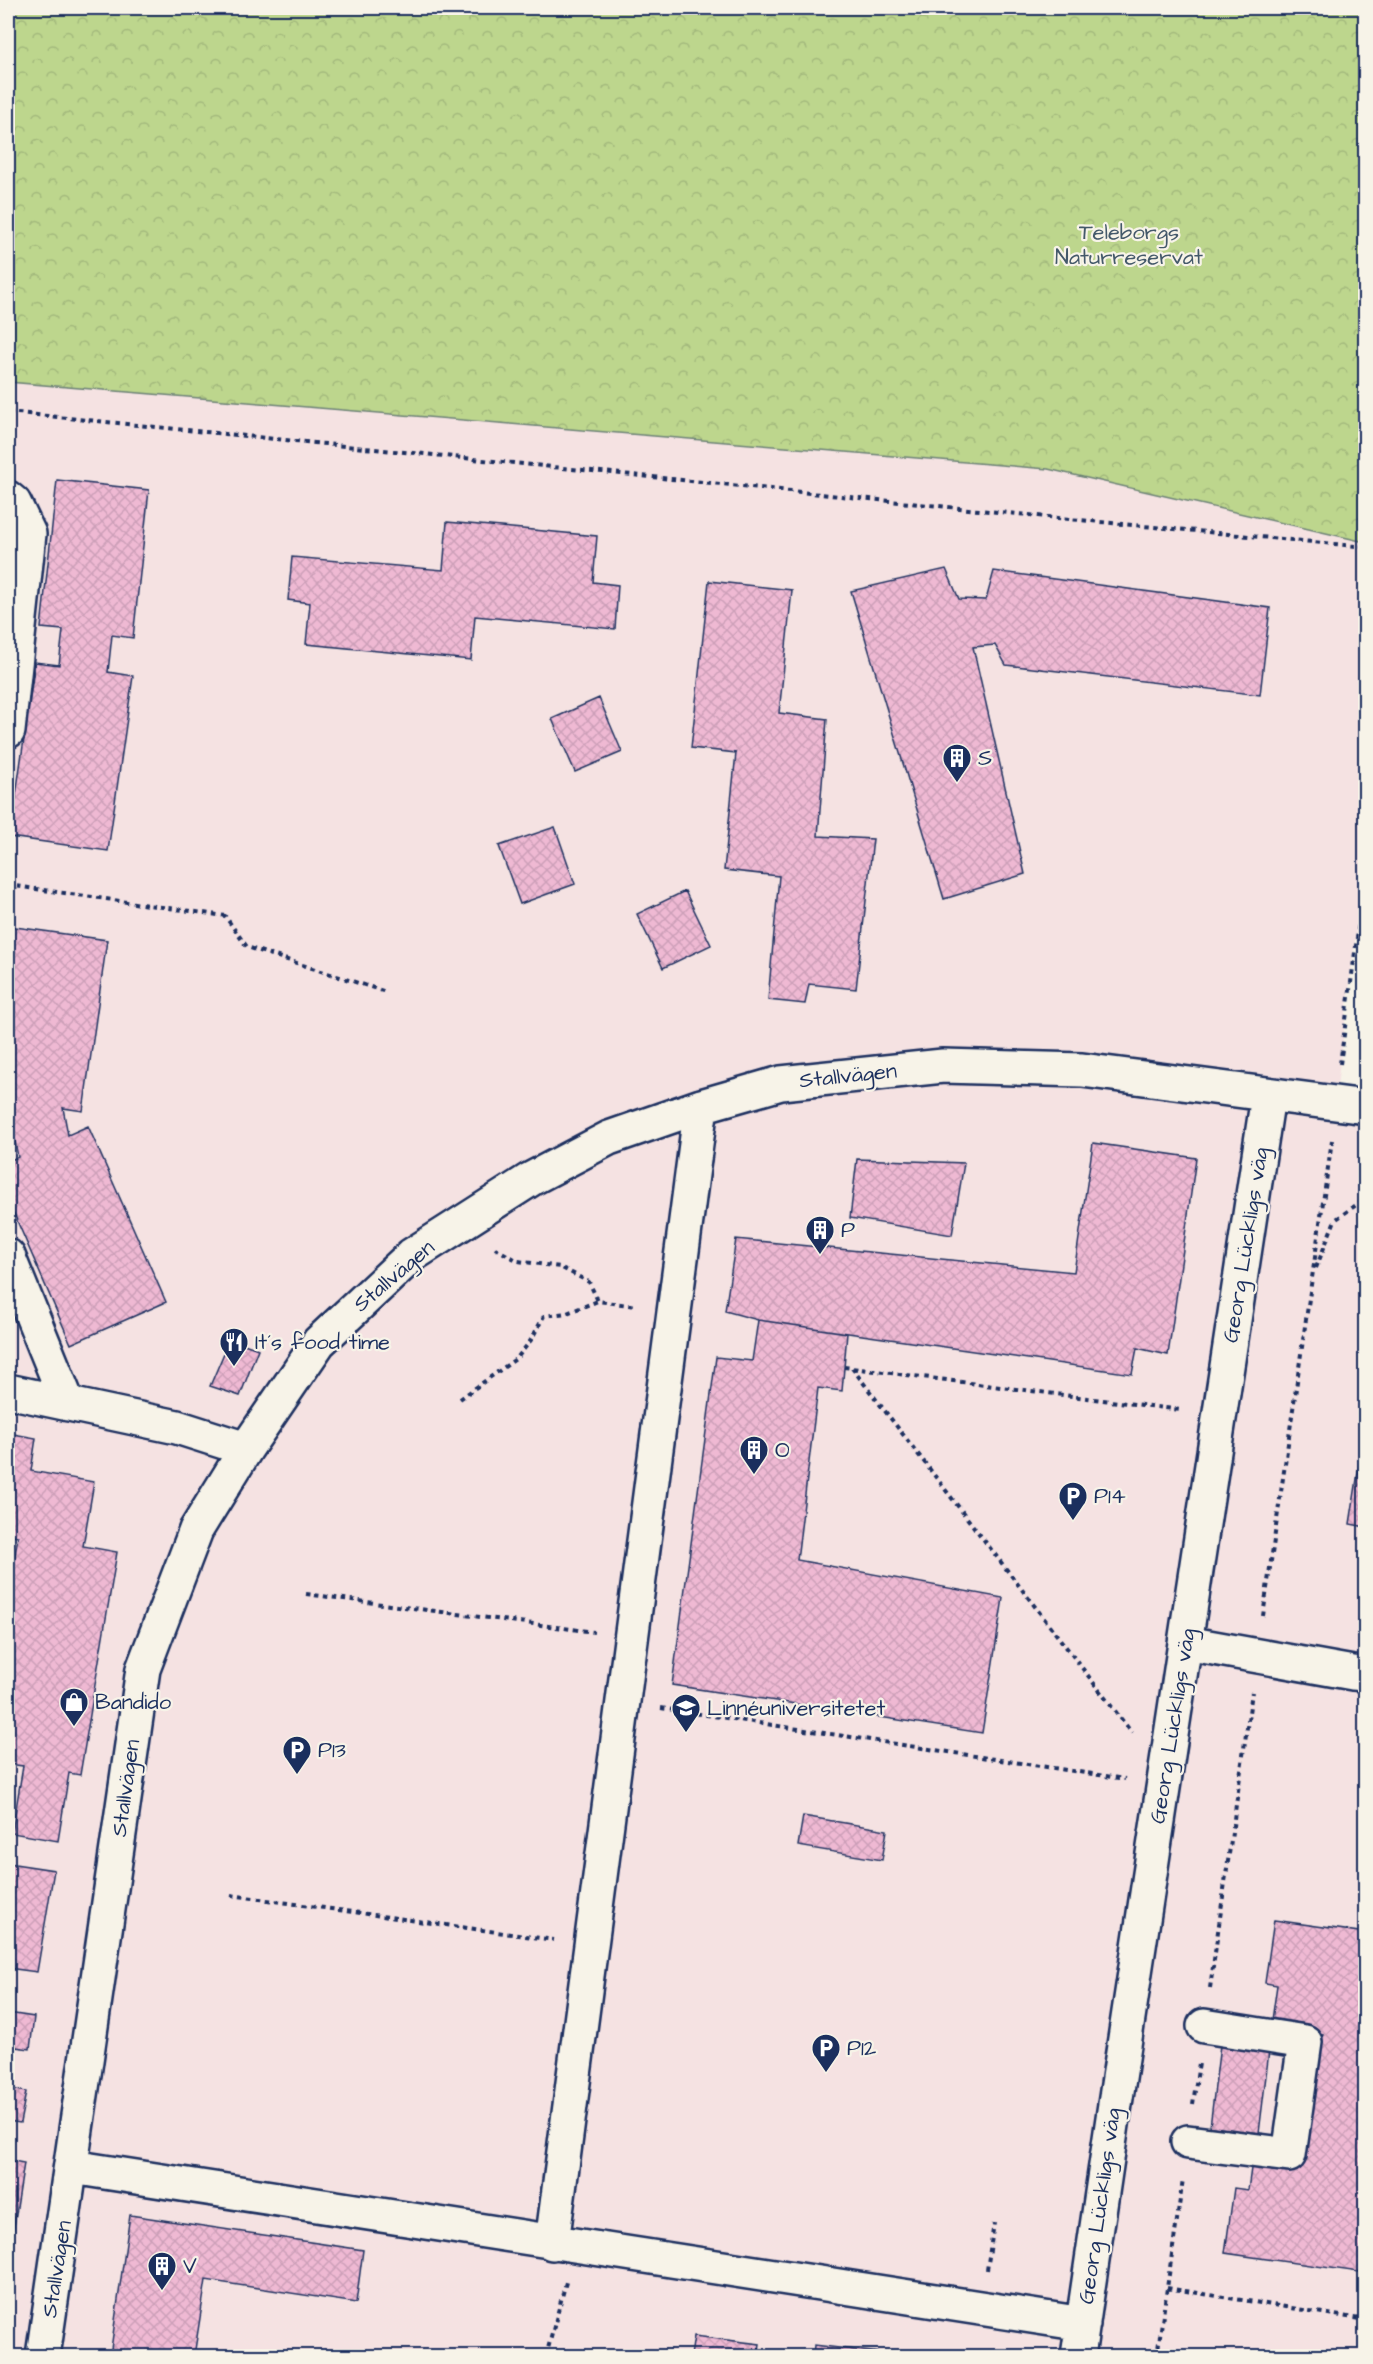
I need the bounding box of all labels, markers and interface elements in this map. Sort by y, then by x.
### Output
park label: Teleborgs Naturreservat [1055,217,1203,273]
building icon: S [941,742,973,784]
place label: S [978,743,992,774]
street label: Stallvägen [798,1055,898,1098]
street label: Georg Lückligs väg [1215,1145,1278,1345]
building icon: P [804,1214,836,1256]
place label: P [841,1215,855,1246]
street label: Stallvägen [347,1233,442,1320]
restaurant icon: It´s food time [218,1326,250,1368]
place label: It´s food time [255,1327,390,1358]
building icon: O [738,1434,770,1476]
place label: O [775,1435,790,1466]
parking icon: P14 [1057,1480,1089,1522]
place label: P14 [1094,1481,1126,1512]
street label: Georg Lückligs väg [1142,1626,1205,1826]
shop icon: Bandido [58,1686,90,1728]
place label: Bandido [95,1687,172,1718]
school or university icon: Linnéuniversitetet [670,1692,702,1734]
place label: Linnéuniversitetet [707,1693,885,1724]
parking icon: P13 [281,1734,313,1776]
place label: P13 [318,1735,346,1766]
street label: Stallvägen [104,1737,149,1839]
parking icon: P12 [810,2032,842,2074]
place label: P12 [847,2033,877,2064]
street label: Georg Lückligs väg [1071,2106,1130,2306]
street label: Stallvägen [34,2218,81,2320]
building icon: V [146,2250,178,2292]
place label: V [183,2251,197,2282]

